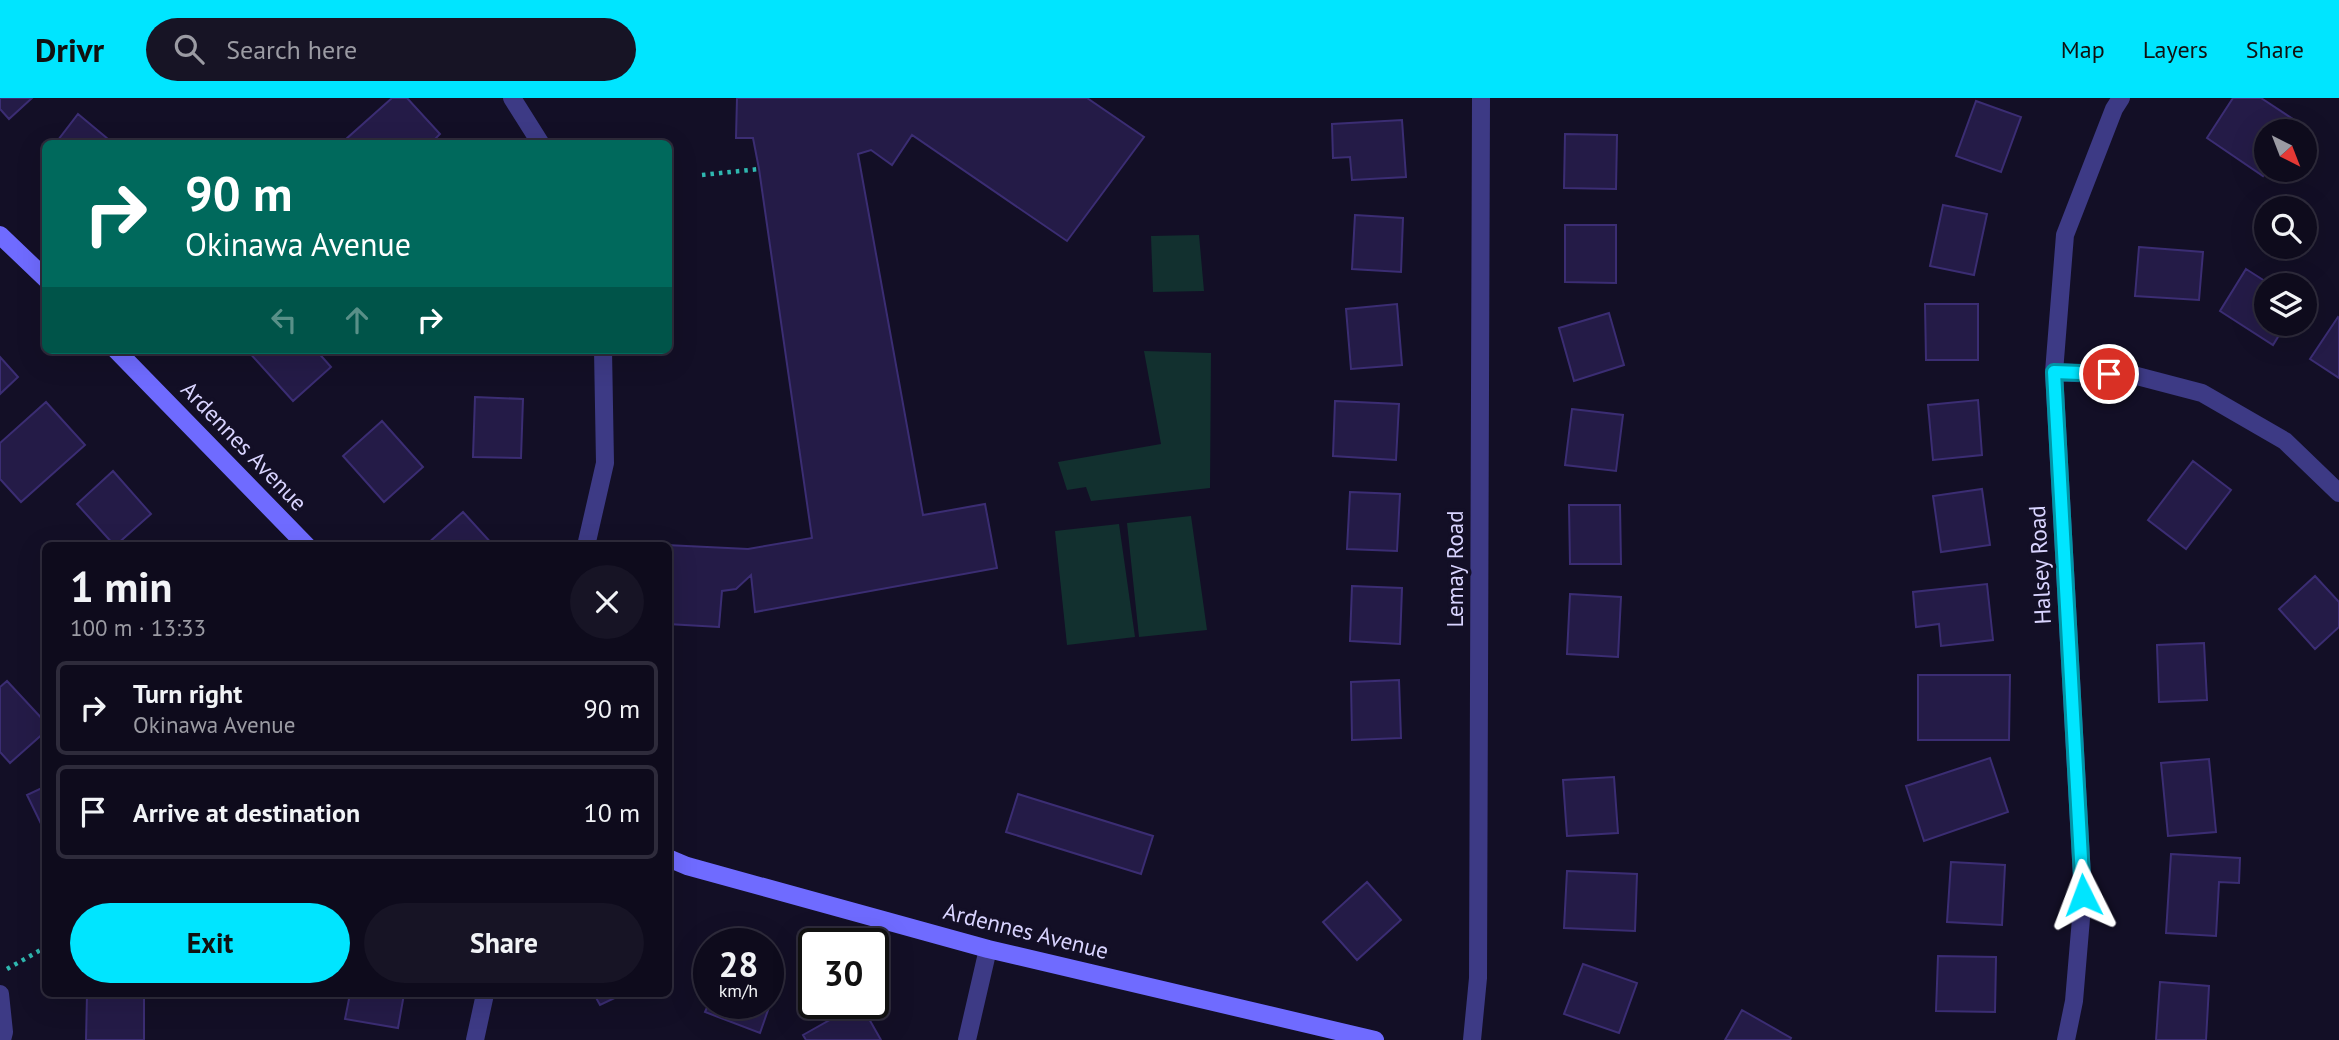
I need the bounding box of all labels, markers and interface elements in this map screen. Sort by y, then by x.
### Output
search box [146,18,636,81]
text: Drivr [35,28,104,71]
icon: search [170,30,208,68]
text: Search here [226,33,357,66]
text: Map [2061,34,2105,65]
text: Layers [2143,34,2208,65]
text: Share [2246,34,2304,65]
north arrow [2254,119,2317,182]
map controls [2254,119,2317,336]
text: 90 m [185,161,292,225]
icon: right [70,168,161,259]
button: search [2254,196,2317,259]
text: Okinawa Avenue [185,223,411,265]
button: layers [2254,273,2317,336]
icon: left [265,301,303,339]
icon: ahead [338,301,376,339]
icon: right [411,301,449,339]
pin [2079,344,2139,404]
icon: arrive [2090,355,2128,393]
street label: Ardennes Avenue [175,375,314,517]
street label: Halsey Road [2022,505,2057,625]
street label: Lemay Road [1440,510,1469,628]
text: 1 min [70,559,172,614]
button: close [570,565,644,639]
text: 100 m · 13:33 [70,613,206,642]
text: Turn right [133,677,242,710]
icon: right [74,689,112,727]
text: 90 m [584,692,640,725]
text: Okinawa Avenue [133,710,295,739]
icon: arrive [74,793,112,831]
text: Arrive at destination [133,796,360,829]
text: 10 m [584,796,640,829]
position arrow [2046,858,2120,932]
street label: Ardennes Avenue [941,896,1112,965]
button: Exit [70,903,350,983]
button: Share [364,903,644,983]
speed limit sign: 30 [798,928,889,1019]
text: 28 [719,941,758,987]
text: km/h [719,979,758,1002]

